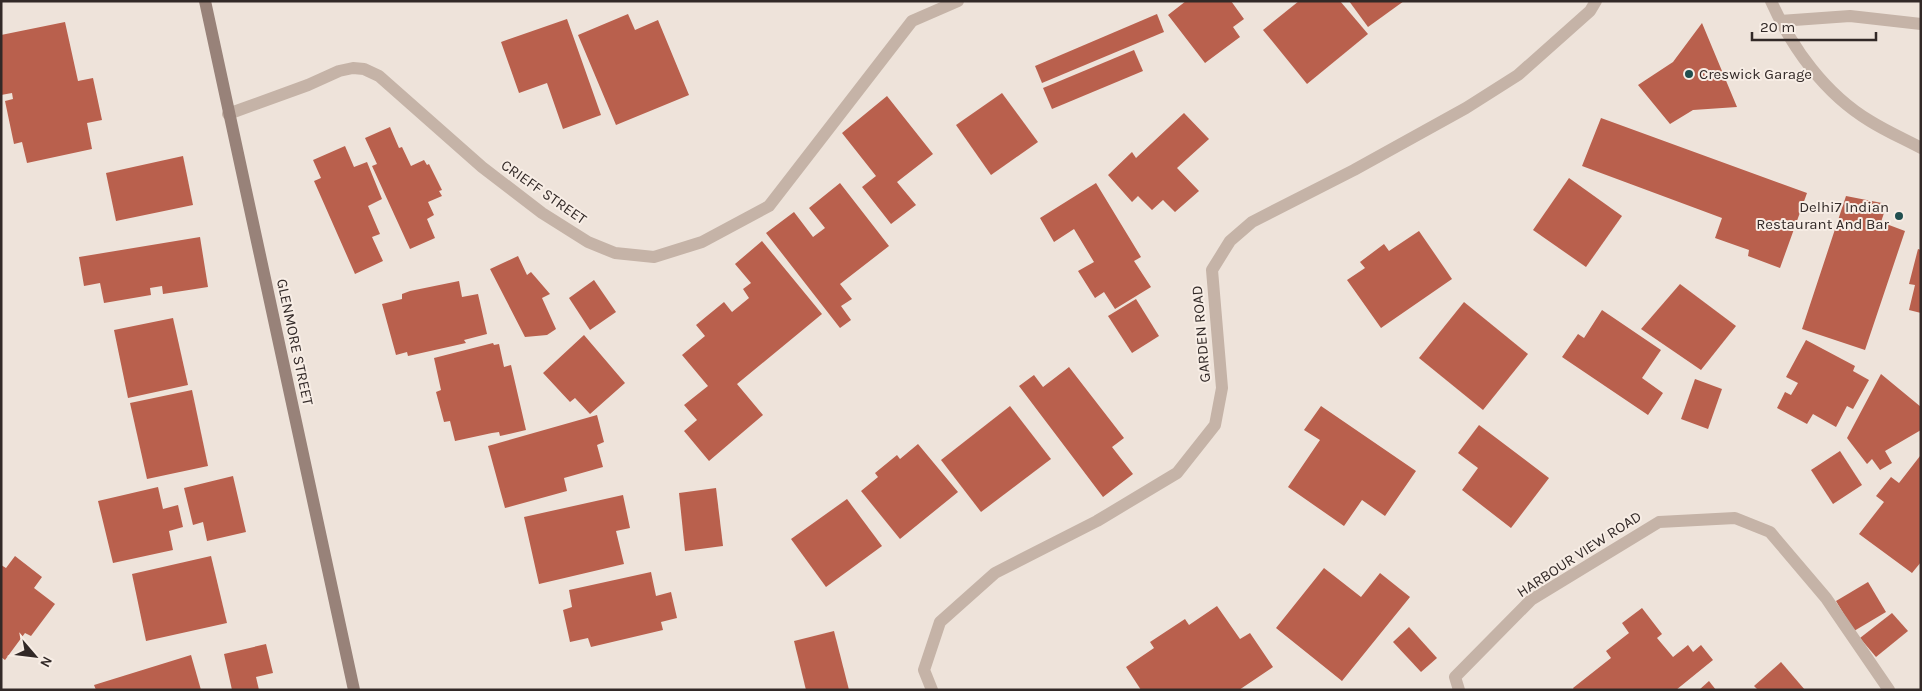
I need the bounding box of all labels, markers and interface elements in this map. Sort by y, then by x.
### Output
scale bar [1752,10,1876,42]
text: 20 m [1760,18,1795,36]
place label: Creswick Garage [1699,65,1812,83]
marker: Creswick Garage [1683,68,1695,80]
street label: CRIEFF STREET [498,156,591,228]
place label: Delhi7 Indian Restaurant And Bar [1756,198,1890,233]
marker: Delhi7 Indian Restaurant And Bar [1893,210,1905,222]
street label: GLENMORE STREET [273,277,317,407]
street label: GARDEN ROAD [1188,285,1214,383]
street label: HARBOUR VIEW ROAD [1513,507,1645,601]
north arrow [10,631,60,681]
text: N [36,653,56,670]

